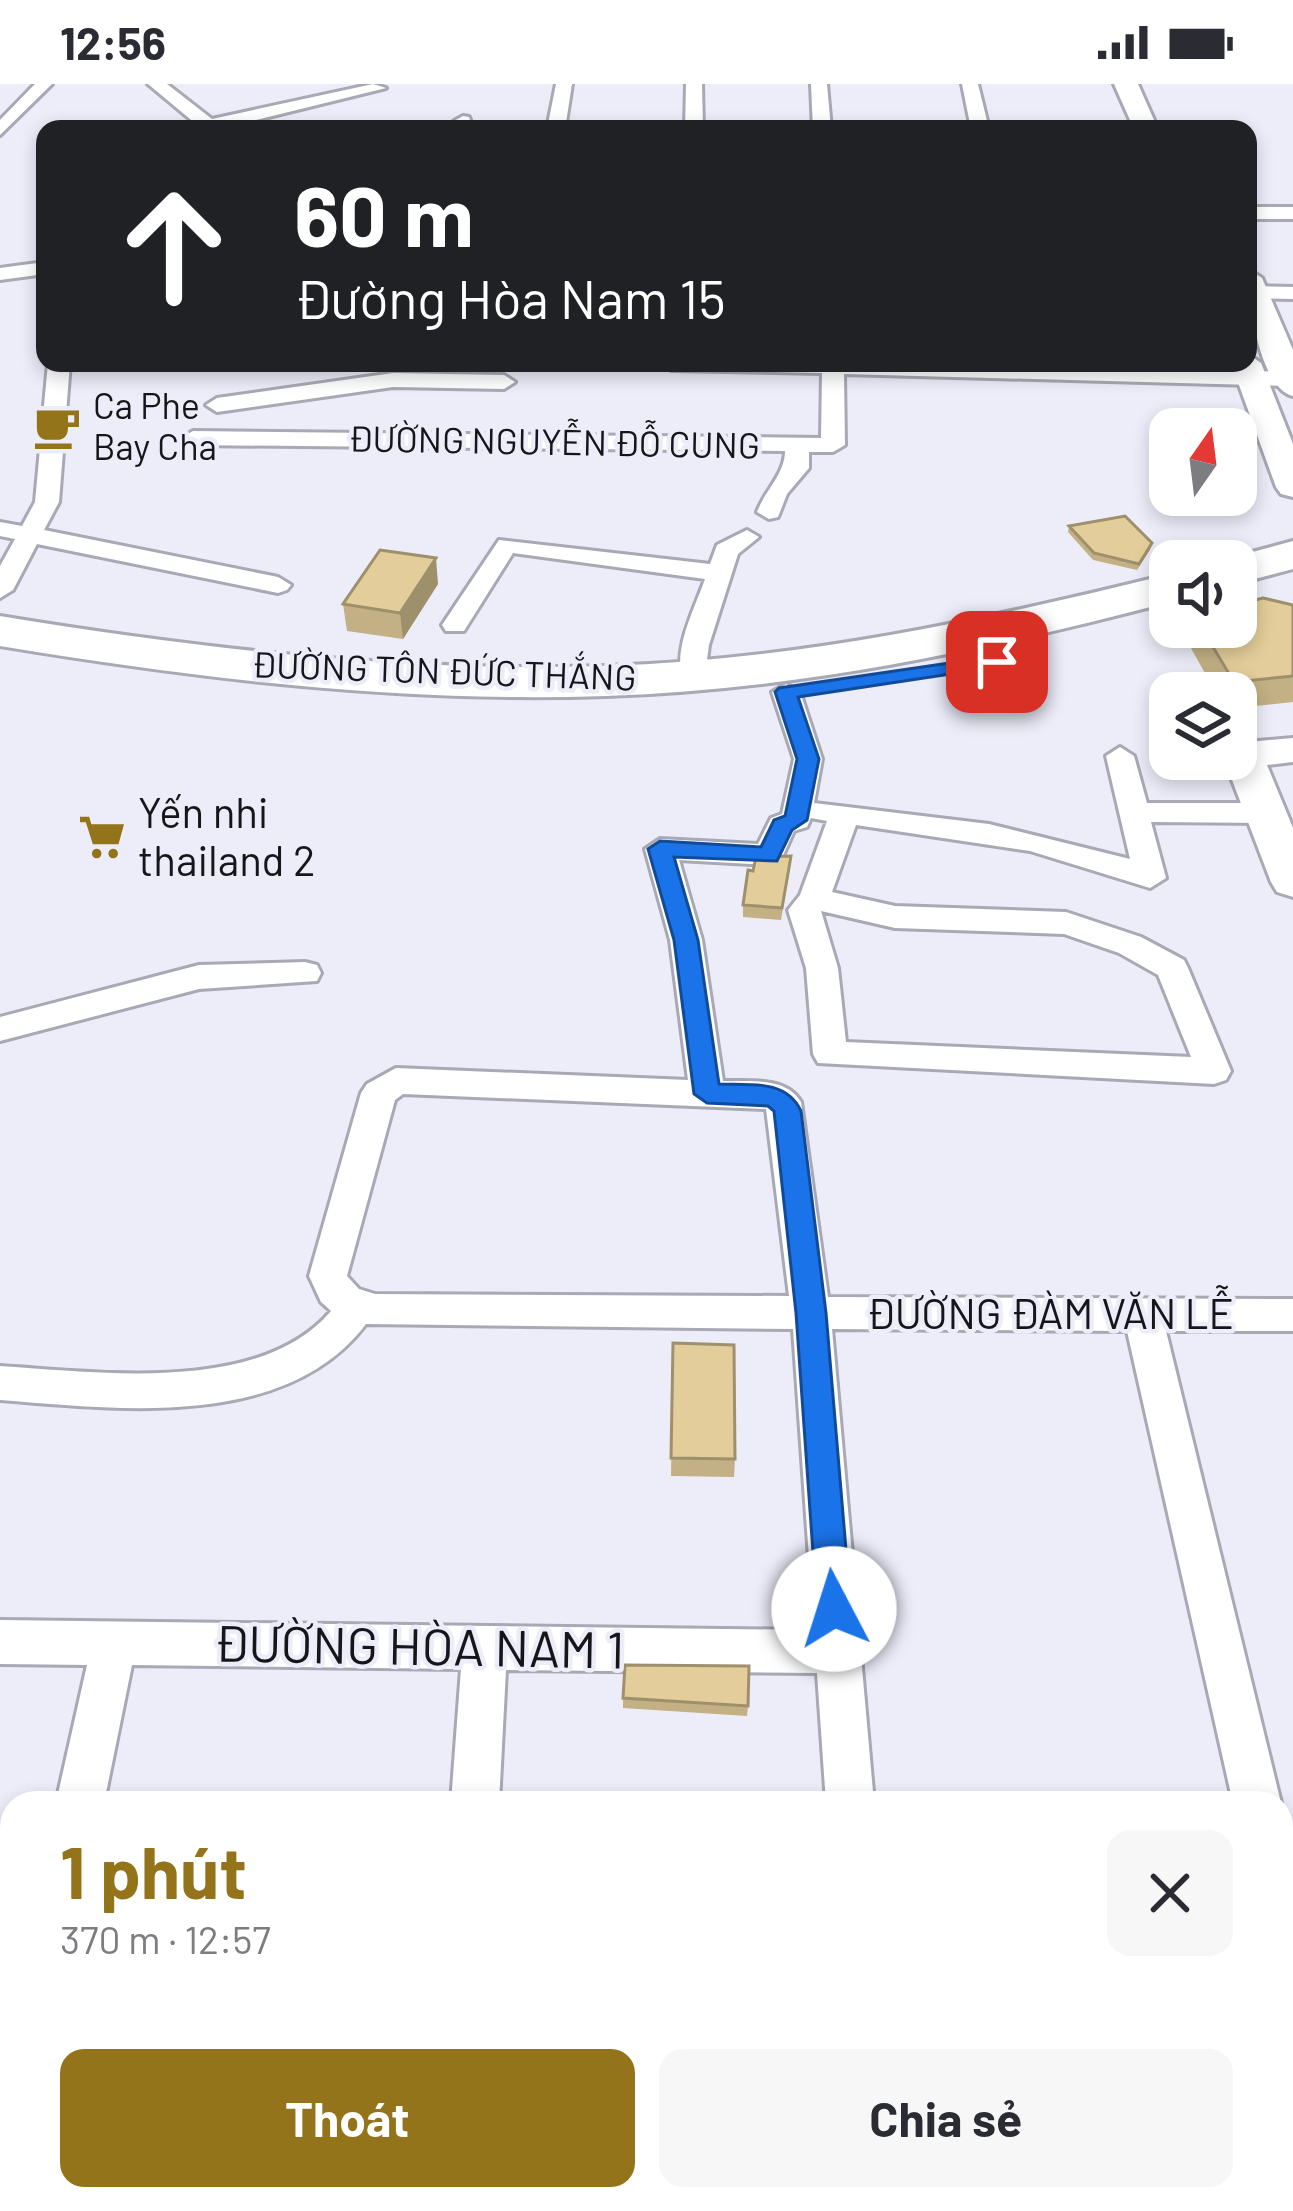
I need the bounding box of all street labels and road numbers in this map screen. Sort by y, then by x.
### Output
street label: ĐƯỜNG NGUYỄN ĐỖ CUNG [348,412,760,466]
street label: ĐƯỜNG TÔN ĐỨC THẮNG [251,638,637,698]
street label: ĐƯỜNG ĐÀM VĂN LỄ [866,1285,1234,1337]
street label: ĐƯỜNG HÒA NAM 1 [213,1610,625,1679]

